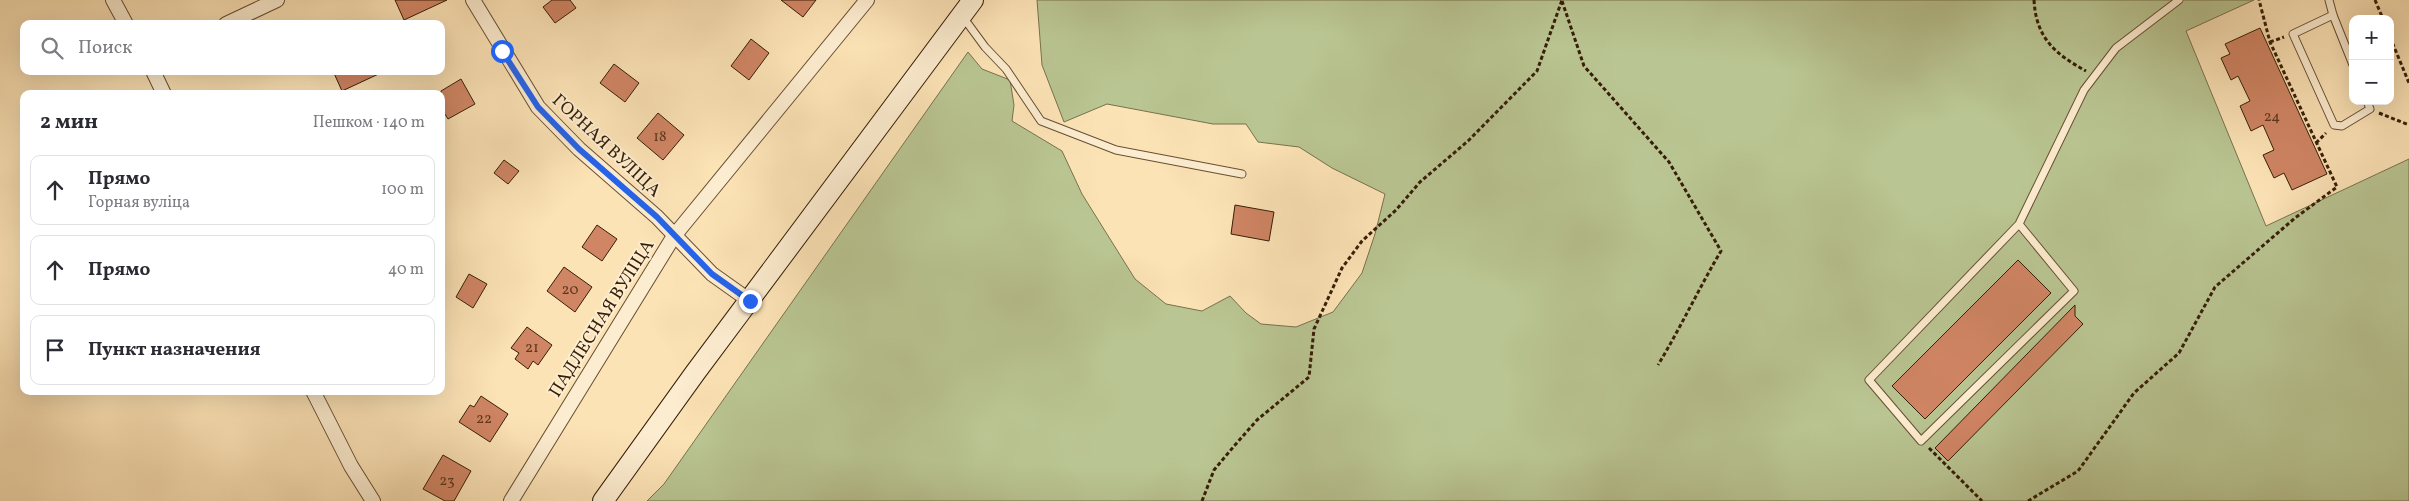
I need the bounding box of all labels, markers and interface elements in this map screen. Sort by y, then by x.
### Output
map controls [2349,15,2394,105]
button: + [2349,15,2394,60]
search box [20,20,445,75]
icon: search [38,34,66,62]
text: Поиск [78,35,132,61]
route start [491,40,514,63]
button: − [2349,60,2394,105]
street label: ГОРНАЯ ВУЛІЦА [546,89,666,204]
house number: 24 [2264,107,2280,128]
text: 2 мин [40,108,98,137]
text: Пешком · 140 m [313,112,425,134]
house number: 18 [653,127,667,148]
text: Прямо [88,166,150,192]
icon: ahead [41,176,69,204]
text: 100 m [381,179,424,201]
text: Горная вуліца [88,192,190,214]
street label: ПАДЛЕСНАЯ ВУЛІЦА [544,235,661,402]
icon: ahead [41,256,69,284]
text: Прямо [88,257,150,283]
text: 40 m [388,259,424,281]
house number: 20 [562,280,578,301]
route end [739,290,762,313]
icon: arrive [41,336,69,364]
text: Пункт назначения [88,337,261,363]
house number: 21 [525,338,539,359]
house number: 22 [476,409,492,430]
house number: 23 [439,471,455,492]

